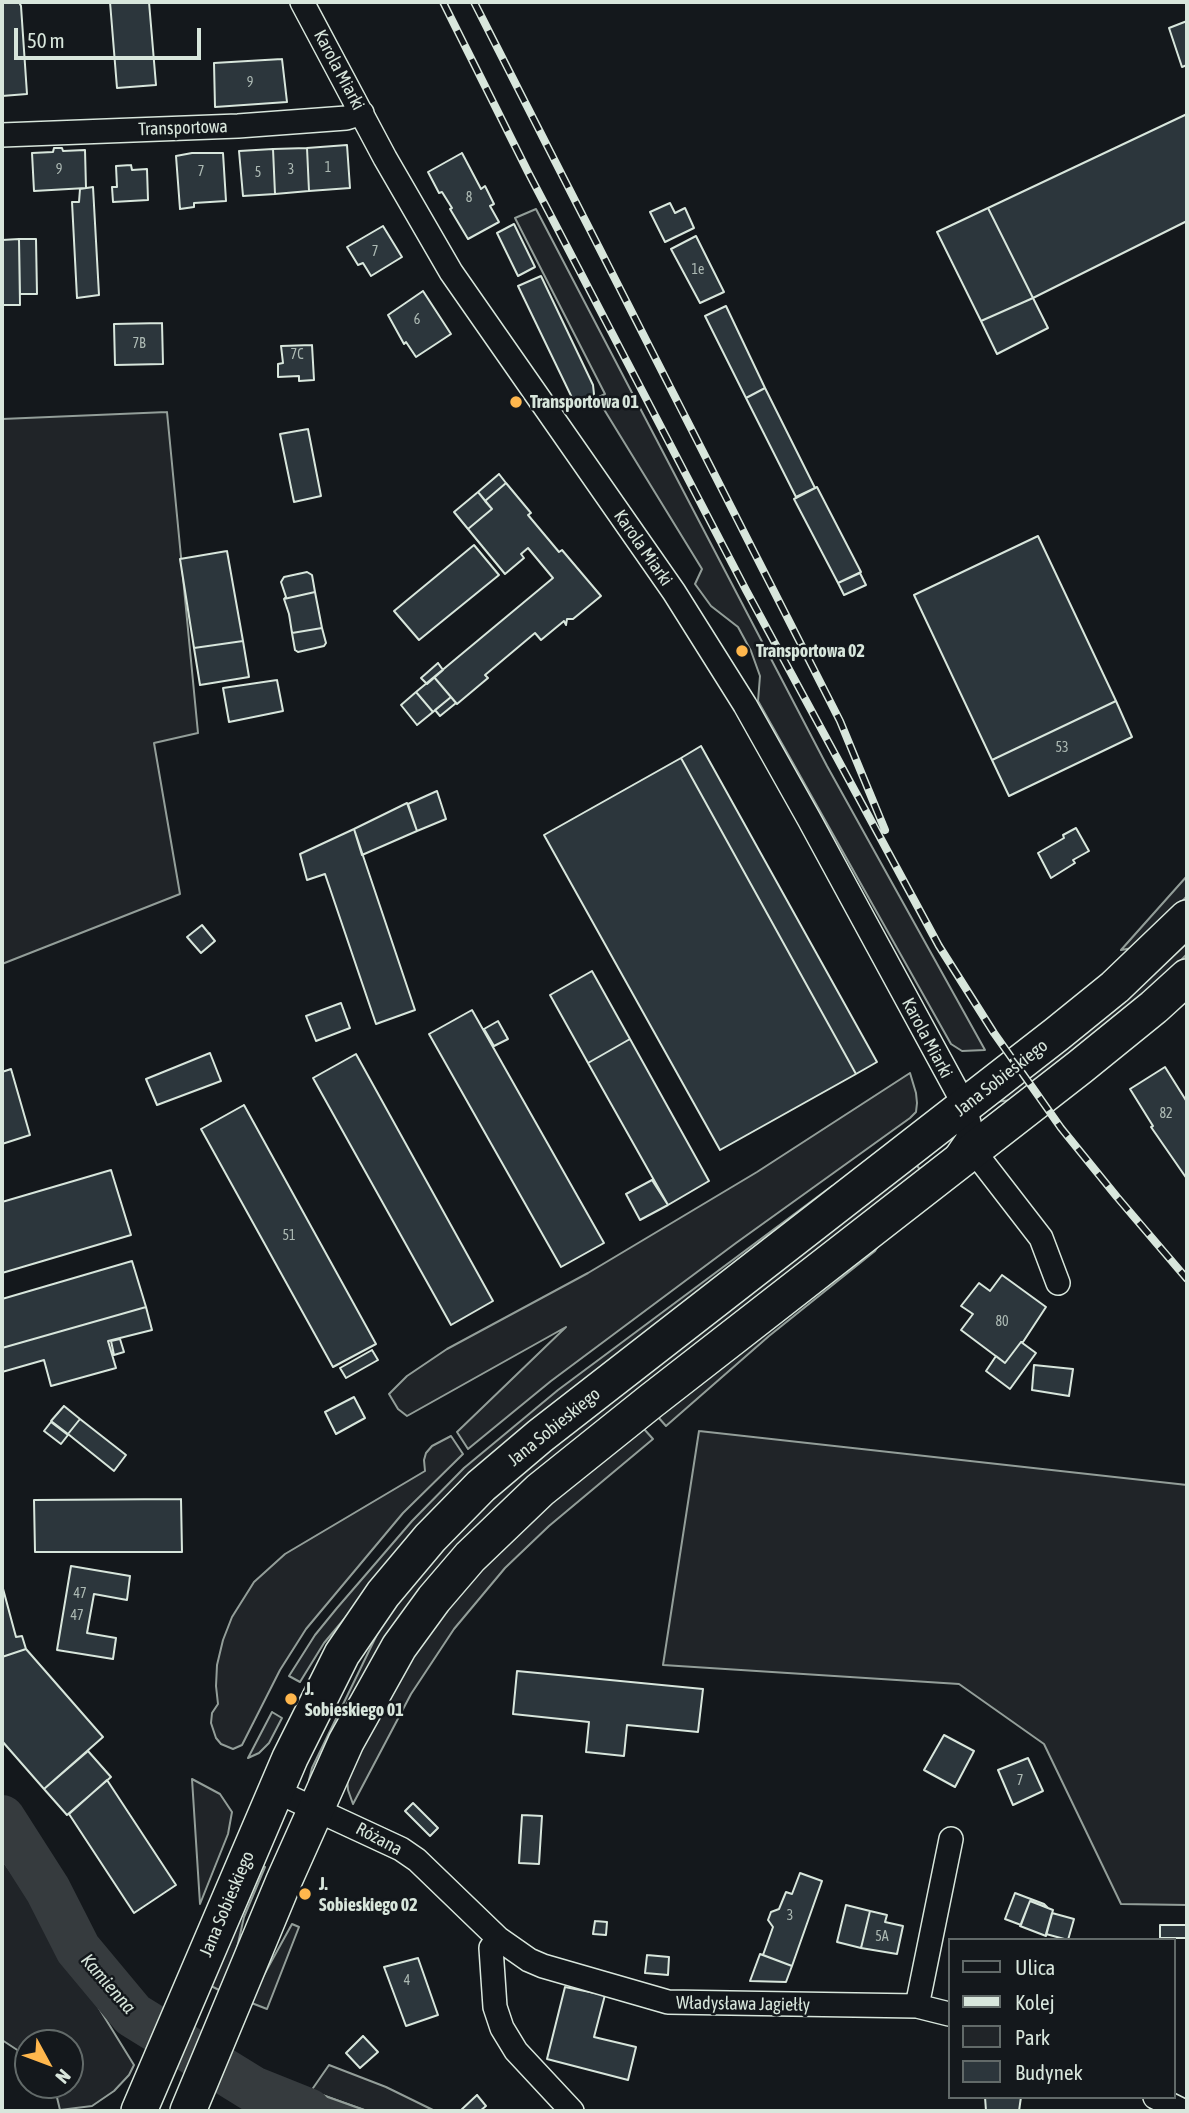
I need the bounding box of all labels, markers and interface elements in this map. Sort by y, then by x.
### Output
scale bar [18,14,205,58]
street label: Karola Miarki [309,26,369,114]
text: 50 m [27,28,65,52]
house number: 9 [247,75,253,91]
street label: Transportowa [138,116,228,140]
house number: 1 [325,160,331,176]
house number: 9 [56,162,62,178]
house number: 3 [288,162,294,178]
house number: 7 [198,164,204,180]
house number: 5 [255,165,261,181]
house number: 8 [466,190,472,206]
house number: 7 [372,244,378,260]
house number: 1e [692,262,704,278]
house number: 6 [414,312,420,328]
house number: 7B [132,336,146,352]
house number: 7C [291,347,303,363]
place label: Transportowa 01 [530,391,639,413]
marker: Transportowa 01 [508,394,524,410]
street label: Karola Miarki [609,506,677,590]
place label: Transportowa 02 [756,640,865,662]
marker: Transportowa 02 [734,643,750,659]
house number: 53 [1055,740,1069,756]
street label: Karola Miarki [897,994,957,1082]
street label: Jana Sobieskiego [950,1035,1052,1121]
house number: 82 [1159,1106,1173,1122]
house number: 51 [282,1228,296,1244]
house number: 80 [995,1314,1009,1330]
street label: Jana Sobieskiego [504,1383,604,1471]
house number: 47 [73,1586,87,1602]
house number: 47 [70,1608,84,1624]
place label: J. Sobieskiego 01 [305,1678,404,1720]
marker: J. Sobieskiego 01 [283,1691,299,1707]
house number: 7 [1017,1773,1023,1789]
street label: Różana [352,1818,406,1860]
street label: Jana Sobieskiego [195,1848,259,1960]
place label: J. Sobieskiego 02 [319,1873,418,1916]
marker: J. Sobieskiego 02 [297,1886,313,1902]
house number: 3 [787,1908,793,1924]
house number: 5A [875,1929,889,1945]
legend [948,1938,1175,2099]
water label: Kamienna [76,1949,140,2019]
text: Ulica [1015,1955,1055,1979]
house number: 4 [404,1973,410,1989]
text: Kolej [1015,1990,1054,2014]
street label: Władysława Jagiełły [676,1992,810,2016]
text: Park [1015,2025,1050,2049]
north arrow [14,2029,84,2099]
text: Budynek [1015,2060,1083,2084]
text: N [51,2065,75,2088]

